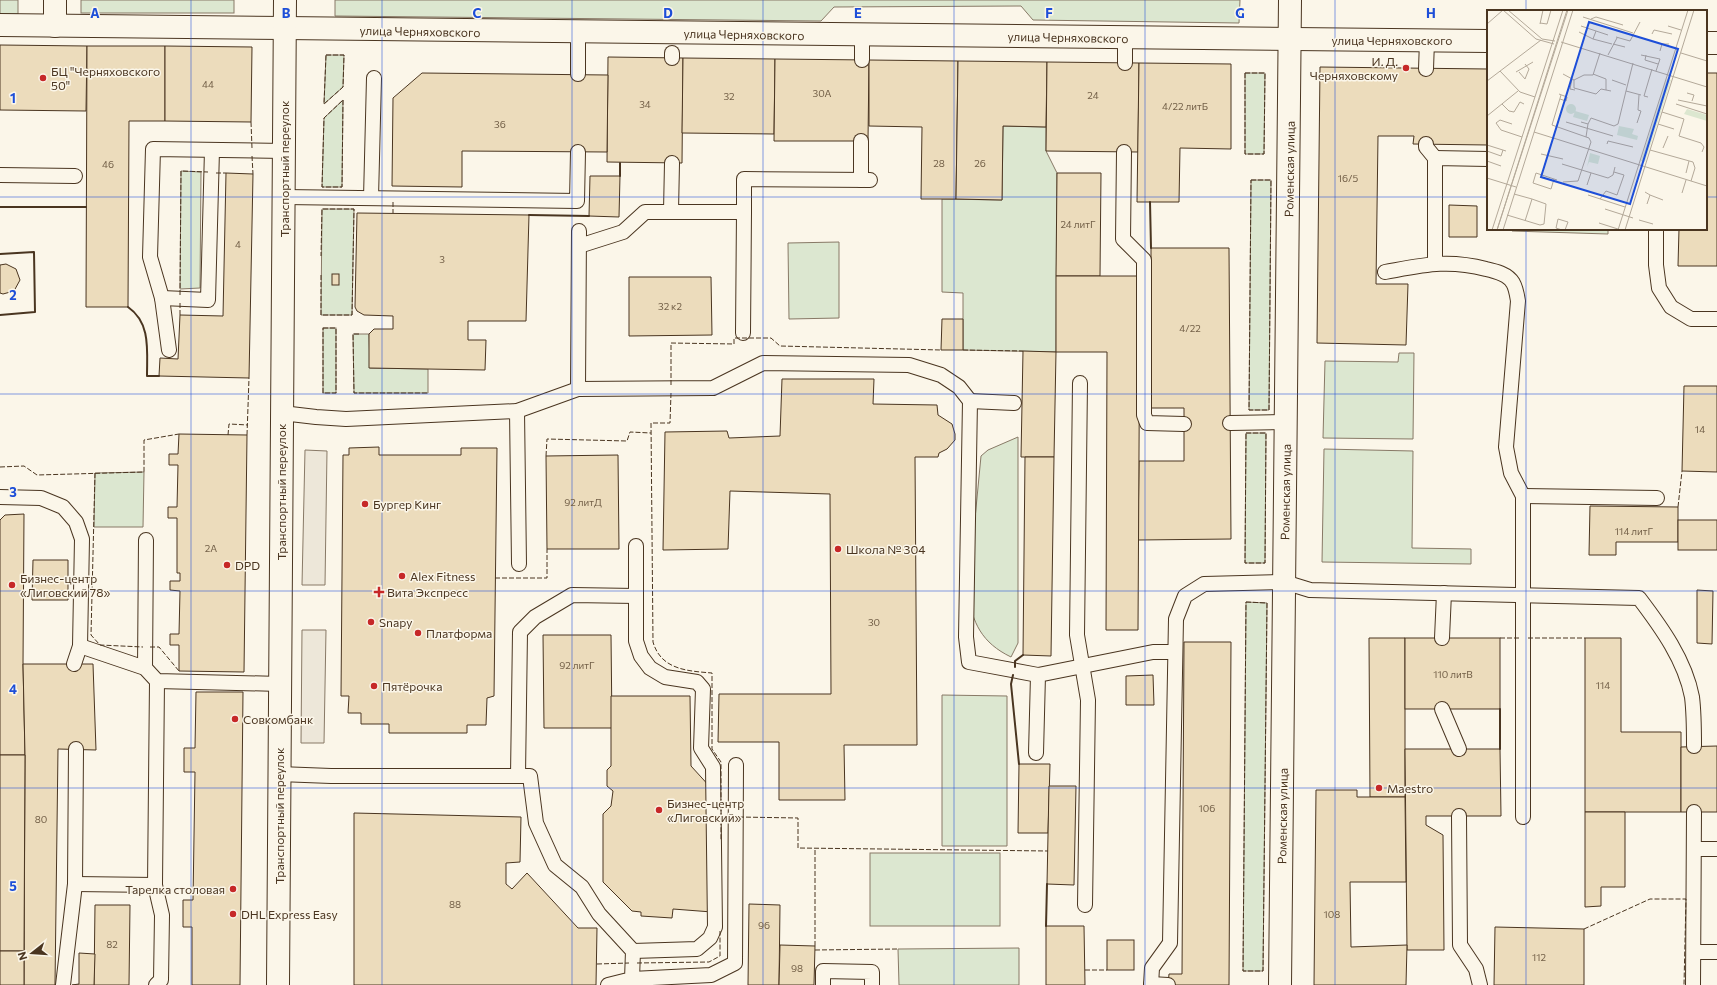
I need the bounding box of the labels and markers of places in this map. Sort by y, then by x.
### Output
place label: И. Д. Черняховскому [1310,54,1398,82]
marker: И. Д. Черняховскому [1401,63,1411,73]
place label: БЦ "Черняховского 50" [51,64,160,92]
marker: БЦ "Черняховского 50" [38,73,48,83]
place label: Бургер Кинг [373,497,441,511]
marker: Бургер Кинг [360,499,370,509]
place label: Школа № 304 [846,542,925,556]
marker: Школа № 304 [833,544,843,554]
place label: DPD [235,558,260,572]
marker: DPD [222,560,232,570]
place label: Alex Fitness [410,569,475,583]
place label: Бизнес-центр «Лиговский 78» [20,571,110,599]
marker: Alex Fitness [397,571,407,581]
marker: Бизнес-центр «Лиговский 78» [7,580,17,590]
place label: Вита Экспресс [387,585,468,599]
marker: Вита Экспресс [374,587,384,597]
place label: Snapy [379,615,412,629]
marker: Snapy [366,617,376,627]
place label: Платформа [426,626,492,640]
marker: Платформа [413,628,423,638]
place label: Пятёрочка [382,679,442,693]
marker: Пятёрочка [369,681,379,691]
place label: Совкомбанк [243,712,314,726]
marker: Совкомбанк [230,714,240,724]
place label: Maestro [1387,781,1433,795]
marker: Maestro [1374,783,1384,793]
place label: Бизнес-центр «Лиговский» [667,796,744,824]
marker: Бизнес-центр «Лиговский» [654,805,664,815]
place label: Тарелка столовая [125,882,225,896]
marker: Тарелка столовая [228,884,238,894]
place label: DHL Express Easy [241,907,338,921]
marker: DHL Express Easy [228,909,238,919]

